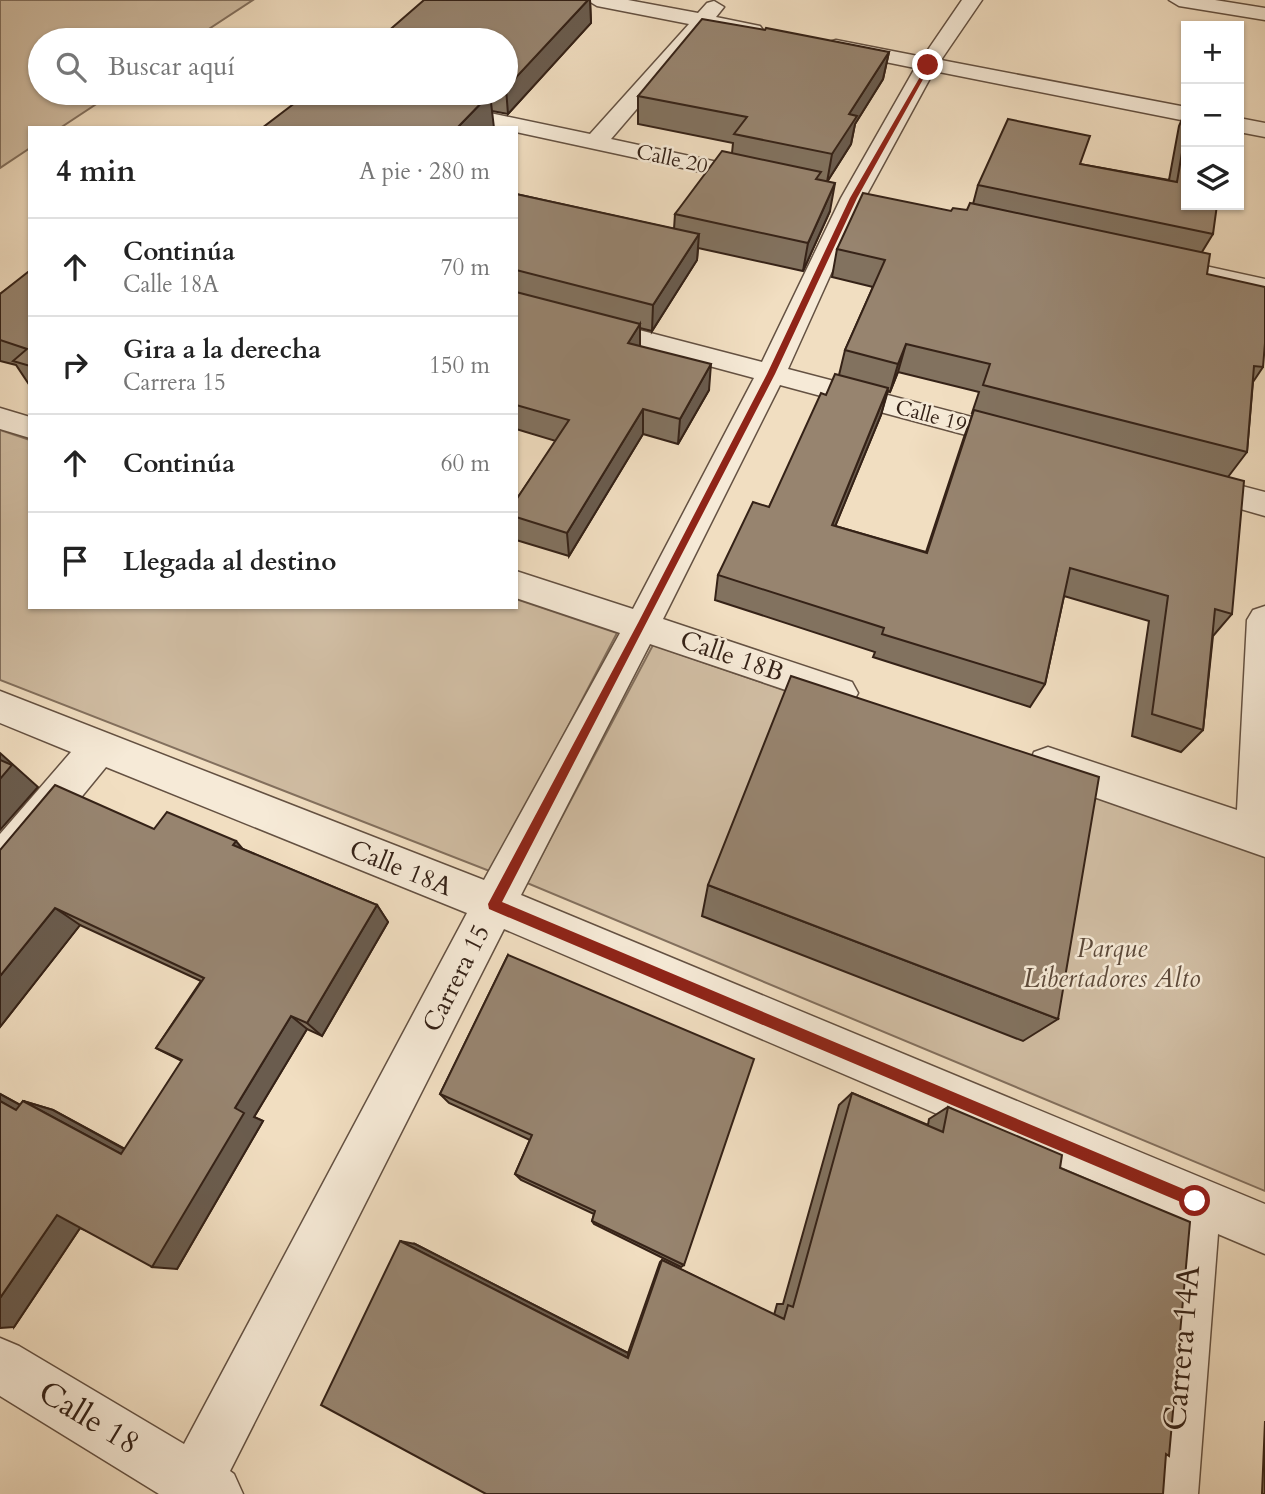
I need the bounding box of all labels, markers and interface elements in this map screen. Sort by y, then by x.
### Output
map controls [1181,21,1244,210]
button: + [1181,21,1244,84]
search box [28,28,518,105]
icon: search [52,48,90,86]
text: Buscar aquí [108,49,235,84]
route end [912,49,943,80]
button: − [1181,84,1244,147]
street label: Calle 20 [634,137,710,181]
button: layers [1181,147,1244,210]
text: 4 min [56,151,136,192]
text: A pie · 280 m [359,156,490,187]
text: Continúa [123,234,235,269]
icon: ahead [56,248,94,286]
text: 70 m [441,252,490,283]
text: Calle 18A [123,269,219,300]
text: Gira a la derecha [123,332,321,367]
icon: right [56,346,94,384]
text: 150 m [429,350,490,381]
text: Carrera 15 [123,367,226,398]
street label: Calle 19 [892,393,970,439]
icon: ahead [56,444,94,482]
text: Continúa [123,446,235,481]
text: 60 m [441,448,490,479]
icon: arrive [56,542,94,580]
text: Llegada al destino [123,544,337,579]
street label: Calle 18B [676,622,788,690]
street label: Calle 18A [344,831,458,905]
street label: Carrera 15 [414,918,498,1038]
park label: Parque Libertadores Alto [1023,931,1201,996]
route start [1179,1185,1210,1216]
street label: Carrera 14A [1153,1263,1211,1433]
street label: Calle 18 [30,1371,148,1465]

